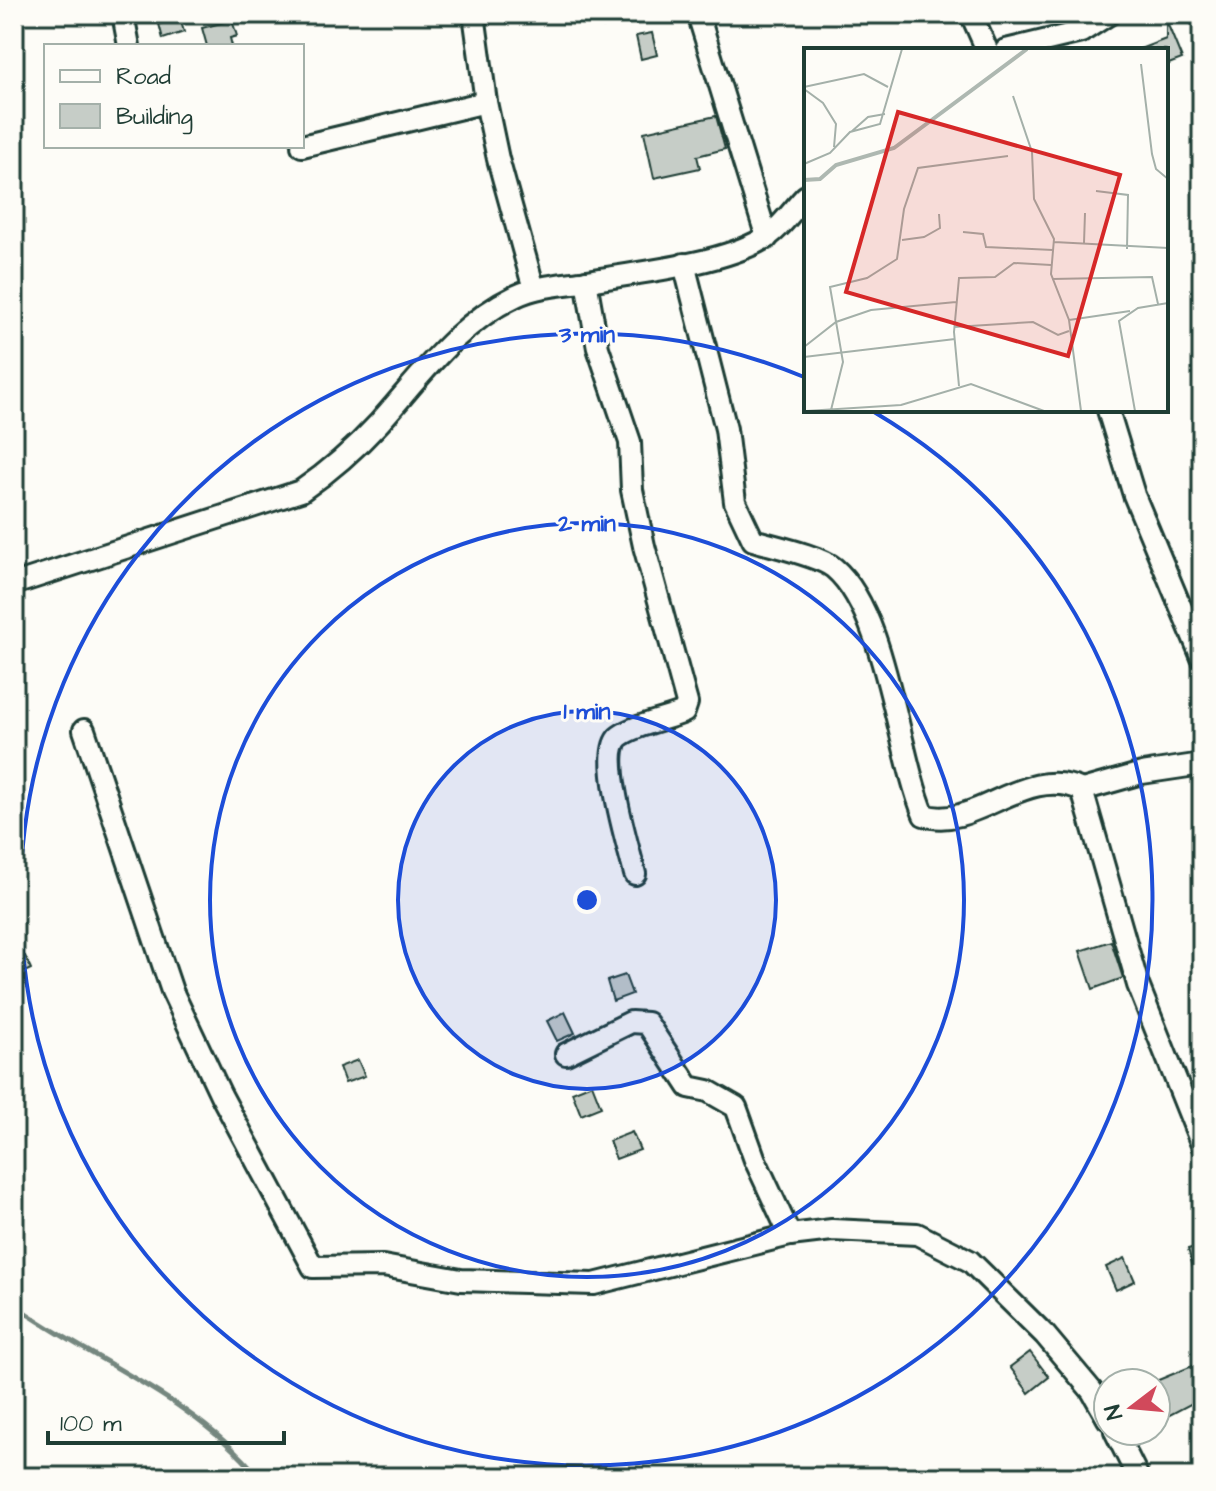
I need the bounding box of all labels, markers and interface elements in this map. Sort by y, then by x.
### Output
legend [44,44,304,148]
inset map [804,48,1168,412]
text: Road [116,60,171,94]
text: Building [116,100,193,135]
text: 3 min [558,318,615,352]
text: 2 min [557,507,616,541]
text: 1 min [564,695,611,729]
centre of rings [573,886,601,914]
north arrow [1092,1367,1172,1447]
scale bar [48,1395,284,1445]
text: N [1097,1401,1131,1423]
text: 100 m [60,1407,122,1441]

